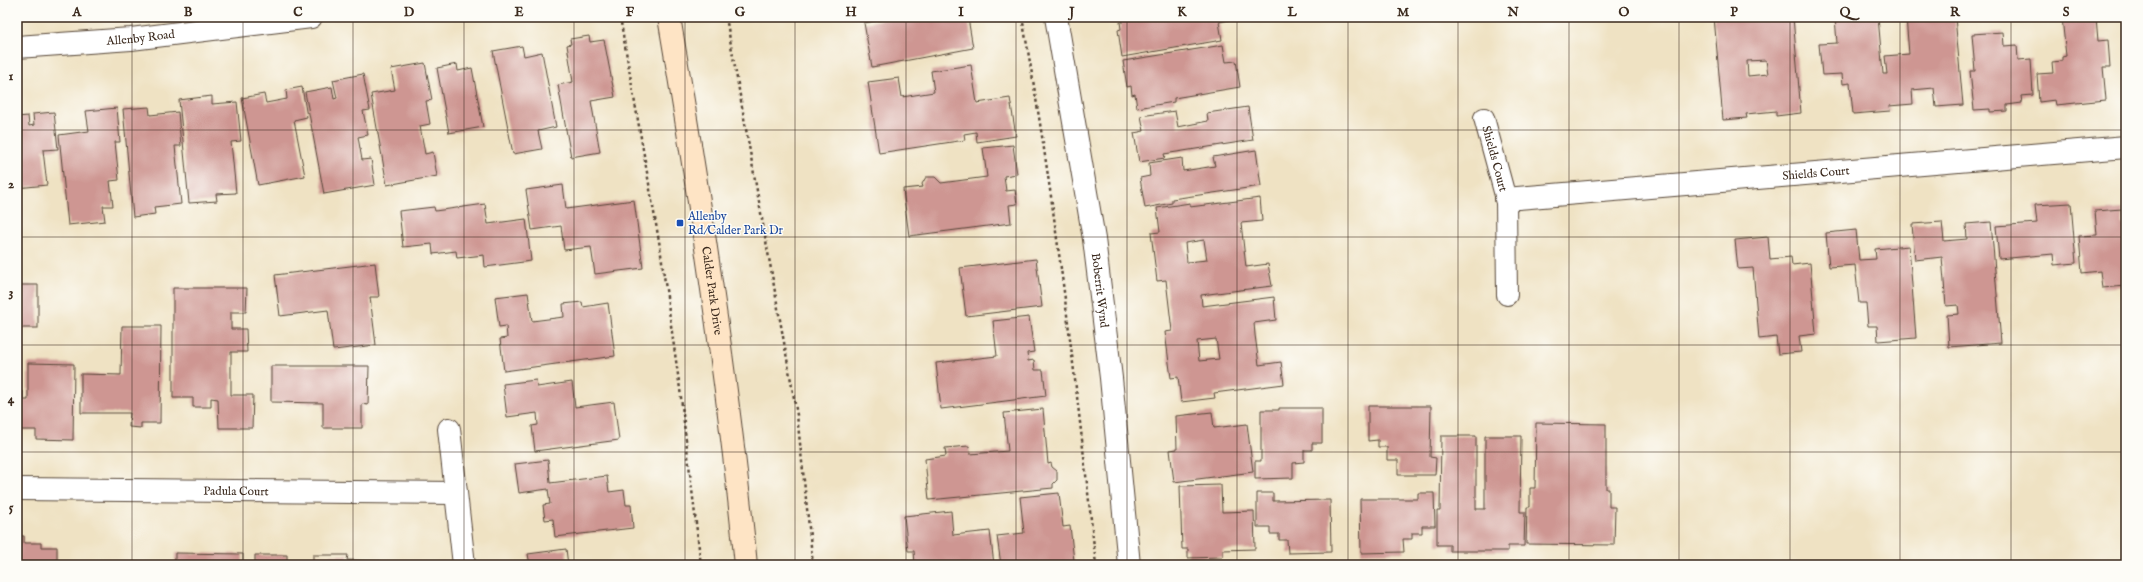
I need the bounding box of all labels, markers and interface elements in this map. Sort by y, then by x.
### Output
text: A [72,4,83,21]
text: B [184,4,193,21]
text: C [293,4,303,21]
text: D [404,4,415,21]
text: E [514,4,524,21]
text: F [626,4,635,21]
text: G [735,4,746,21]
text: H [845,4,857,21]
text: I [958,4,964,21]
text: J [1067,4,1075,21]
text: K [1177,4,1187,21]
text: L [1286,4,1297,21]
text: M [1397,4,1410,21]
text: N [1506,4,1519,21]
text: O [1619,4,1630,21]
text: P [1730,4,1738,21]
text: Q [1840,4,1860,21]
text: R [1950,4,1961,21]
text: S [2063,4,2070,21]
street label: Allenby Road [105,27,176,49]
text: 1 [9,68,14,85]
street label: Shields Court [1478,124,1511,193]
street label: Shields Court [1782,163,1850,184]
text: 2 [8,176,14,193]
place label: Allenby Rd/Calder Park Dr [687,209,784,238]
marker: Allenby Rd/Calder Park Dr [675,218,685,228]
street label: Calder Park Drive [698,245,726,336]
street label: Boberrit Wynd [1088,252,1112,329]
text: 3 [9,284,14,301]
text: 4 [8,391,15,408]
street label: Padula Court [203,484,269,499]
text: 5 [9,499,14,516]

